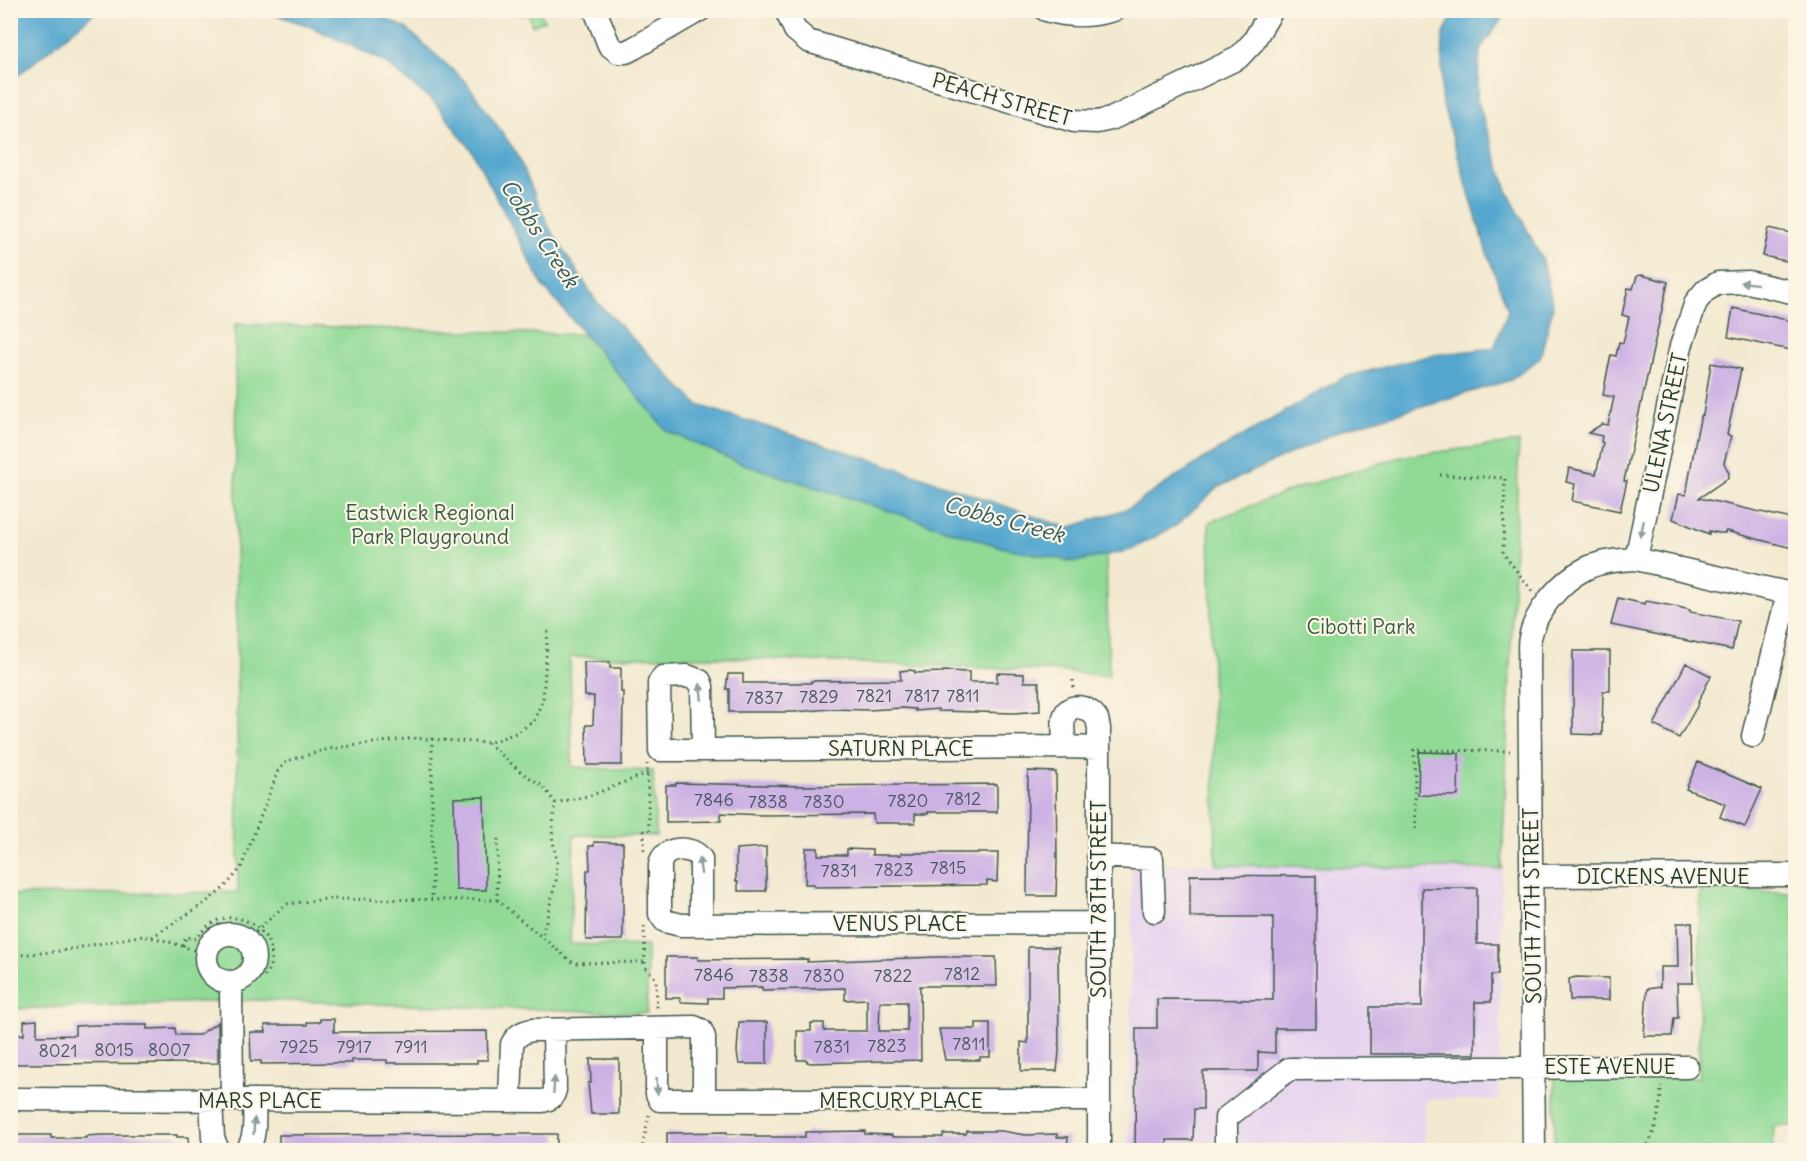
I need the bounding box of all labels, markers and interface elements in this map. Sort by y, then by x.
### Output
street label: PEACH STREET [929,66,1075,132]
water label: Cobbs Creek [495,173,586,294]
one-way arrow [1740,279,1759,288]
street label: ULENA STREET [1637,350,1693,496]
water label: Cobbs Creek [941,489,1069,549]
park label: Eastwick Regional Park Playground [345,499,515,550]
one-way arrow [1637,520,1646,539]
park label: Cibotti Park [1306,613,1416,640]
one-way arrow [697,682,706,701]
house number: 7821 [856,684,892,707]
house number: 7817 [904,684,940,707]
house number: 7811 [946,684,980,707]
house number: 7829 [799,685,839,708]
house number: 7837 [745,686,783,709]
street label: SATURN PLACE [828,735,974,762]
house number: 7812 [945,787,981,810]
house number: 7846 [694,788,734,811]
house number: 7820 [888,789,928,812]
house number: 7838 [748,790,788,813]
house number: 7830 [803,790,845,813]
street label: SOUTH 78TH STREET [1085,800,1112,998]
street label: SOUTH 77TH STREET [1517,807,1547,1004]
one-way arrow [696,856,705,875]
house number: 7815 [930,856,966,879]
house number: 7823 [874,858,914,881]
house number: 7831 [821,859,857,882]
street label: DICKENS AVENUE [1577,863,1749,890]
street label: VENUS PLACE [833,910,967,937]
house number: 7812 [944,962,980,985]
house number: 7846 [694,963,734,986]
house number: 7838 [749,964,789,987]
house number: 7830 [803,964,845,987]
house number: 7822 [874,964,913,987]
house number: 7811 [952,1032,986,1055]
house number: 7823 [867,1034,907,1057]
house number: 7925 [279,1035,319,1058]
house number: 7917 [336,1035,372,1058]
house number: 7911 [394,1035,428,1058]
house number: 7831 [814,1035,850,1058]
house number: 8015 [94,1038,134,1061]
house number: 8007 [148,1038,190,1061]
house number: 8021 [38,1039,78,1062]
street label: ESTE AVENUE [1544,1053,1676,1080]
one-way arrow [549,1076,559,1095]
one-way arrow [653,1077,662,1096]
street label: MARS PLACE [198,1087,322,1114]
street label: MERCURY PLACE [819,1087,983,1114]
one-way arrow [249,1116,258,1135]

